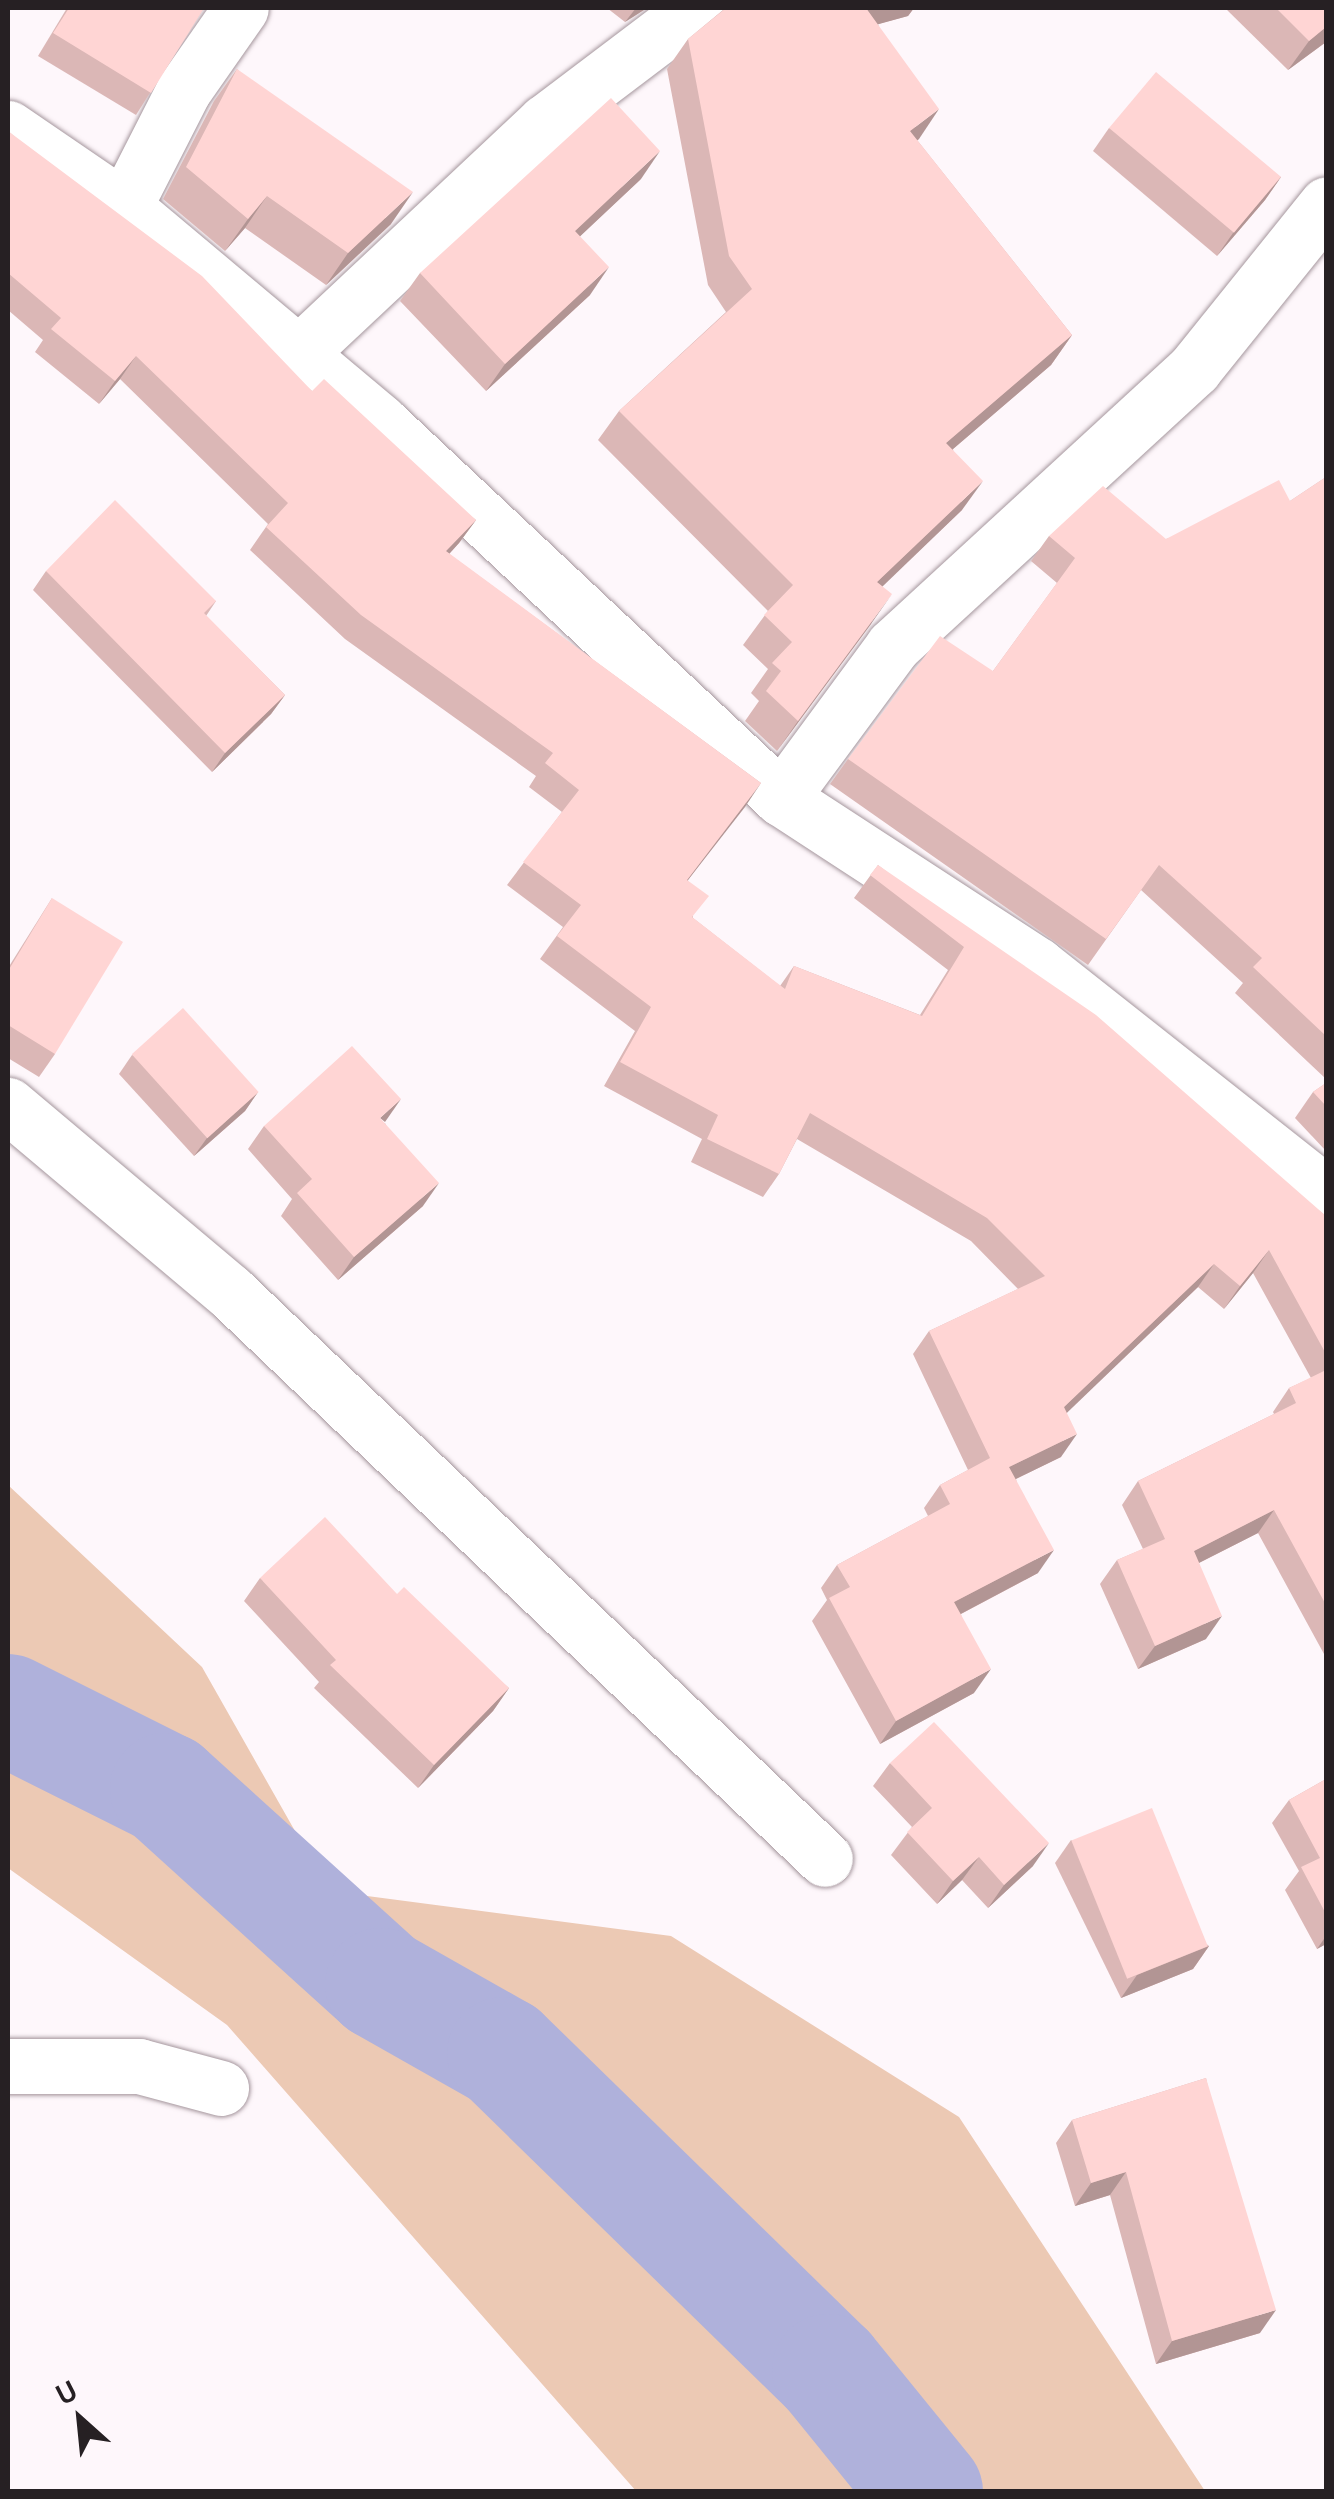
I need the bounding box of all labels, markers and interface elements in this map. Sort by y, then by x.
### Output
north arrow [30,2369,130,2469]
text: U [50,2372,83,2413]

